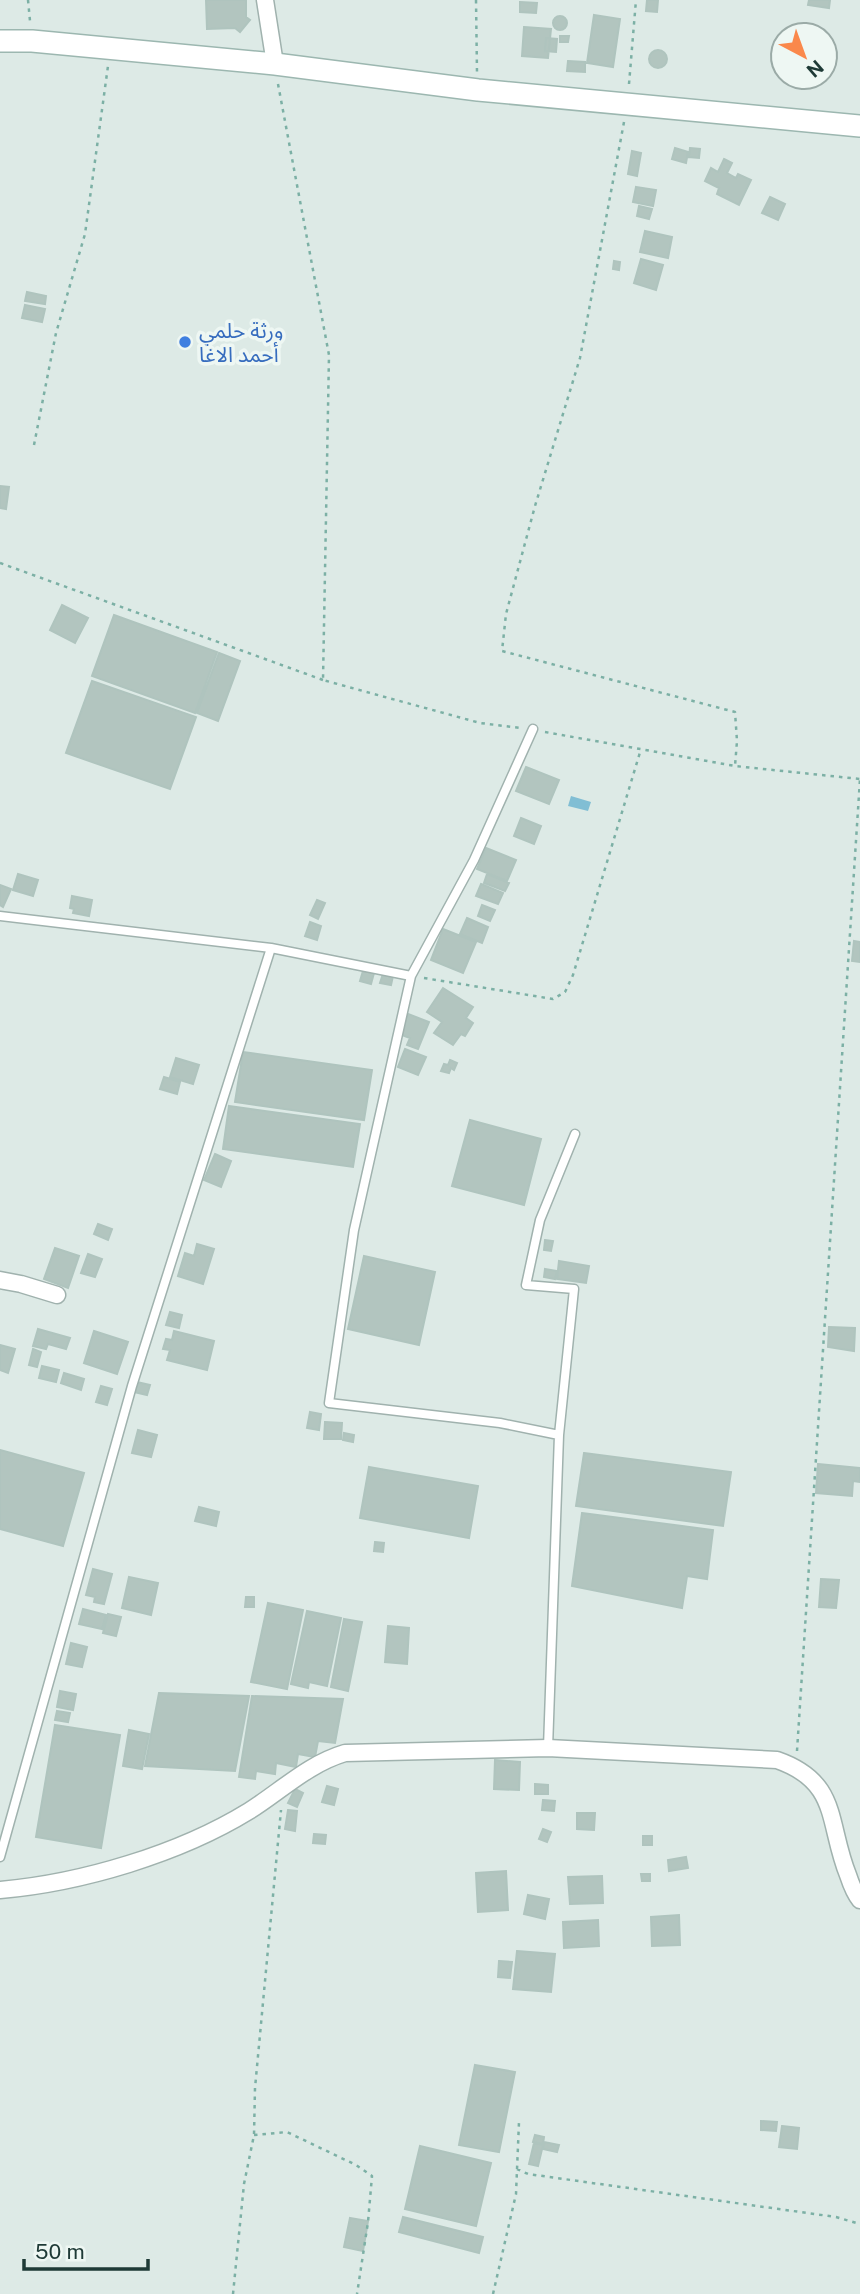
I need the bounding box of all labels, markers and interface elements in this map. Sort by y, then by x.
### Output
north arrow [769,21,839,91]
text: N [802,56,828,82]
place label: ورثة حلمي أحمد الاغا [199,318,283,367]
marker: ورثة حلمي أحمد الاغا [177,334,193,350]
scale bar [24,2228,149,2272]
text: 50 m [35,2239,85,2264]

